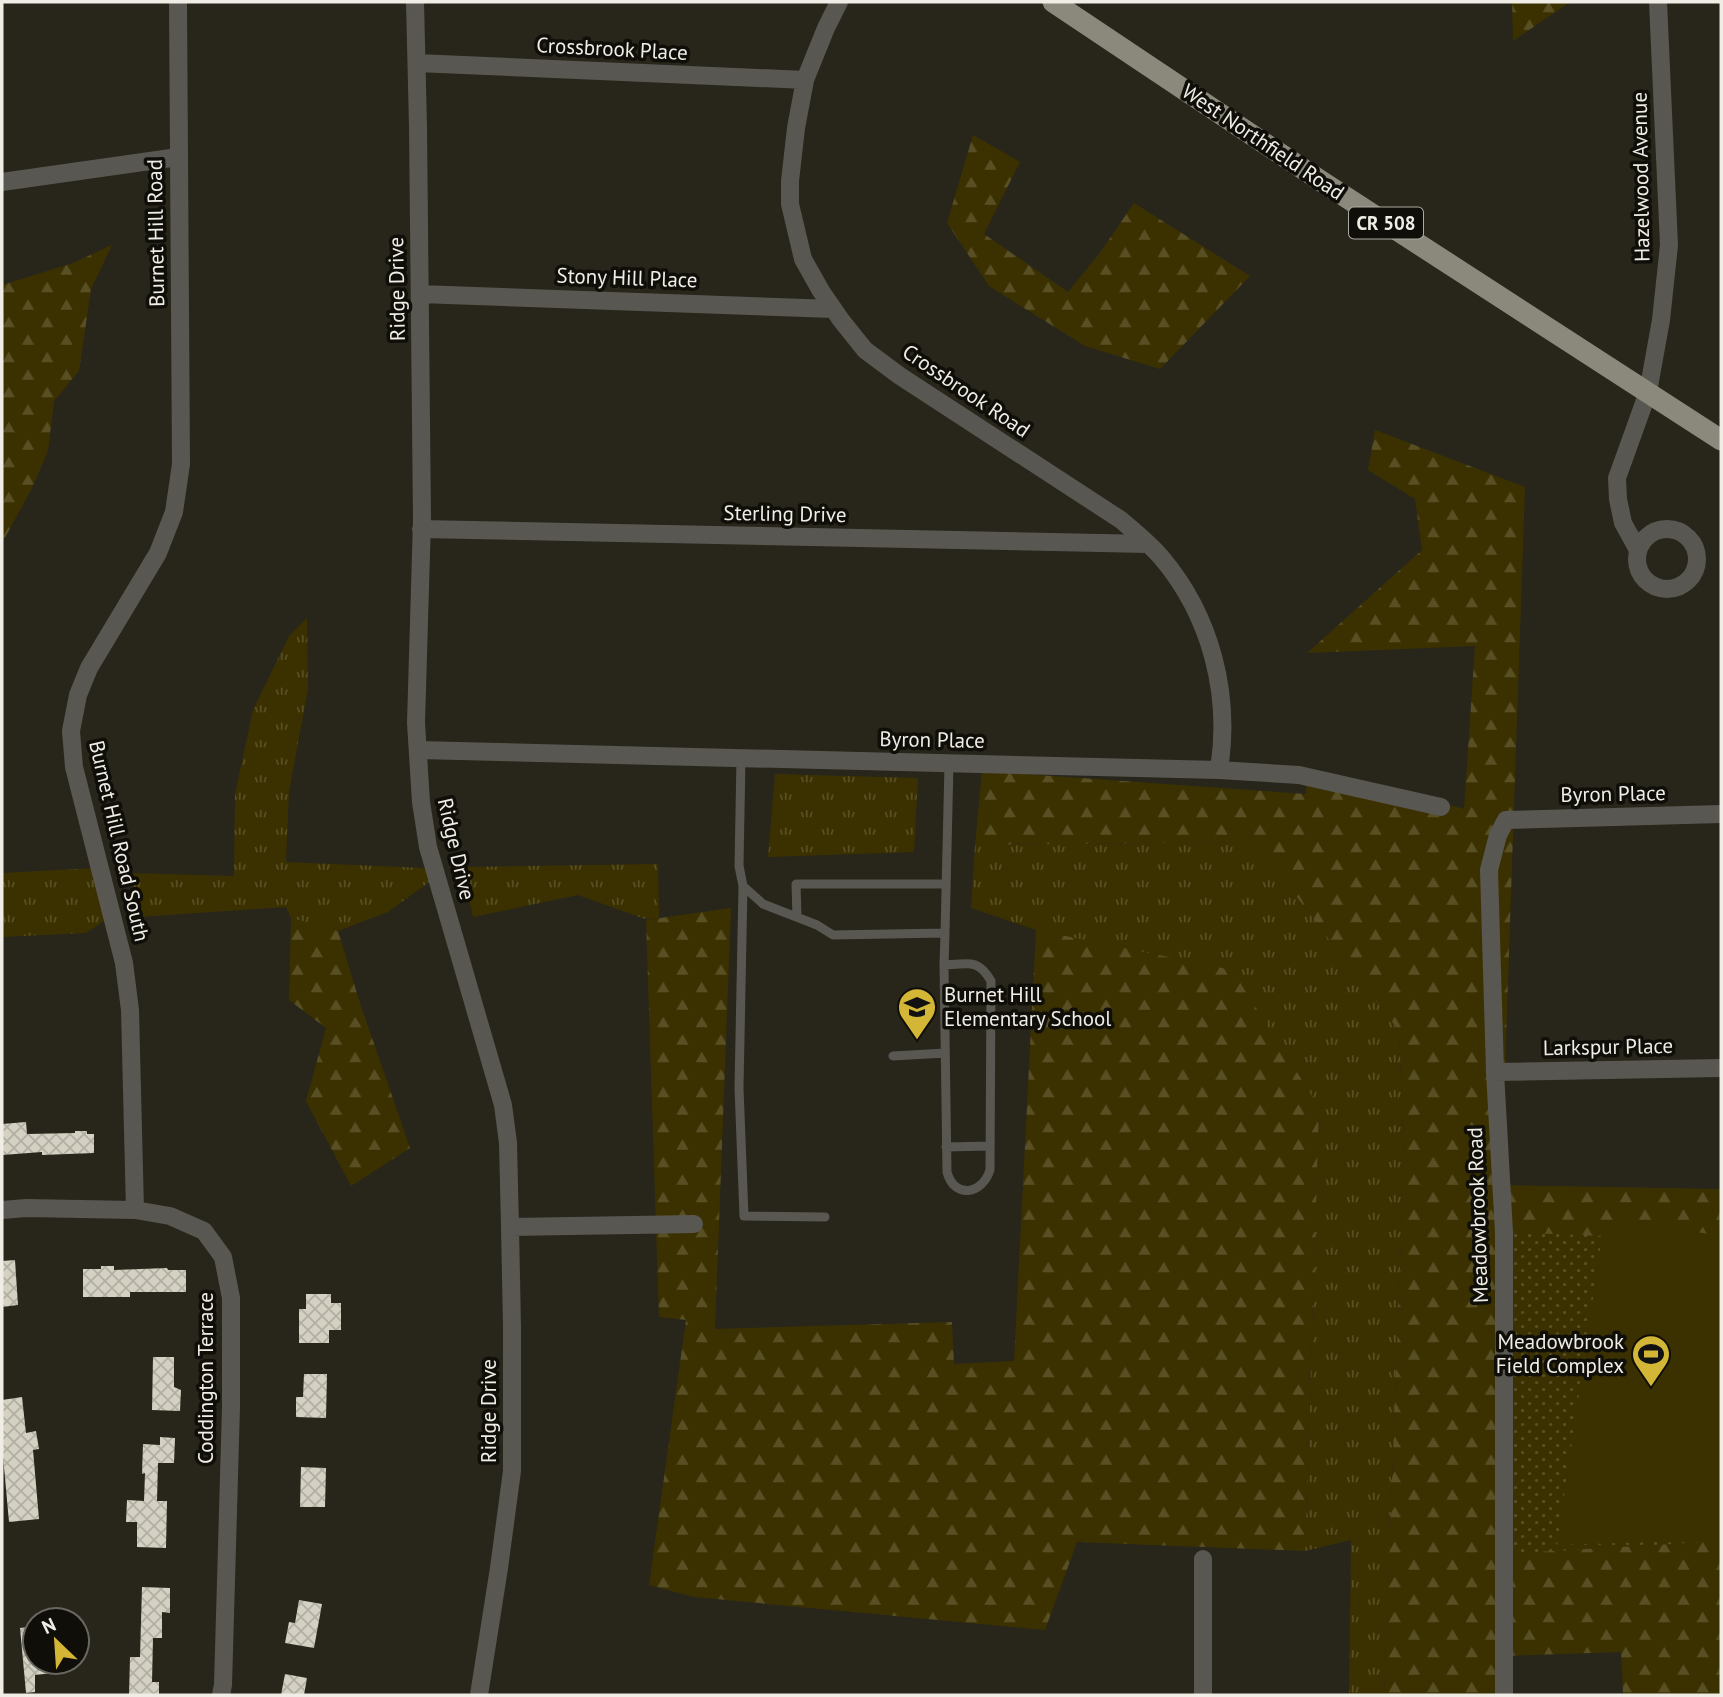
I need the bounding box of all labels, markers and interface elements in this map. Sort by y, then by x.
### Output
street label: Crossbrook Place [536,31,688,66]
street label: West Northfield Road [1177,77,1350,206]
street label: Hazelwood Avenue [1626,92,1655,262]
street label: Burnet Hill Road [141,159,170,307]
road number: CR 508 [1349,208,1423,238]
street label: Ridge Drive [382,237,411,341]
street label: Stony Hill Place [556,262,698,293]
street label: Crossbrook Road [897,338,1035,443]
street label: Sterling Drive [723,499,847,528]
street label: Byron Place [879,725,985,754]
street label: Burnet Hill Road South [83,738,156,944]
street label: Byron Place [1560,779,1666,808]
street label: Ridge Drive [432,795,481,903]
place label: Burnet Hill Elementary School [944,981,1111,1032]
school or university icon: Burnet Hill Elementary School [896,986,938,1041]
street label: Larkspur Place [1543,1032,1673,1061]
street label: Meadowbrook Road [1461,1127,1494,1303]
street label: Coddington Terrace [192,1292,219,1464]
place label: Meadowbrook Field Complex [1496,1328,1624,1379]
sports icon: Meadowbrook Field Complex [1630,1333,1672,1388]
street label: Ridge Drive [475,1359,502,1463]
north arrow [21,1606,91,1676]
text: N [38,1612,60,1639]

